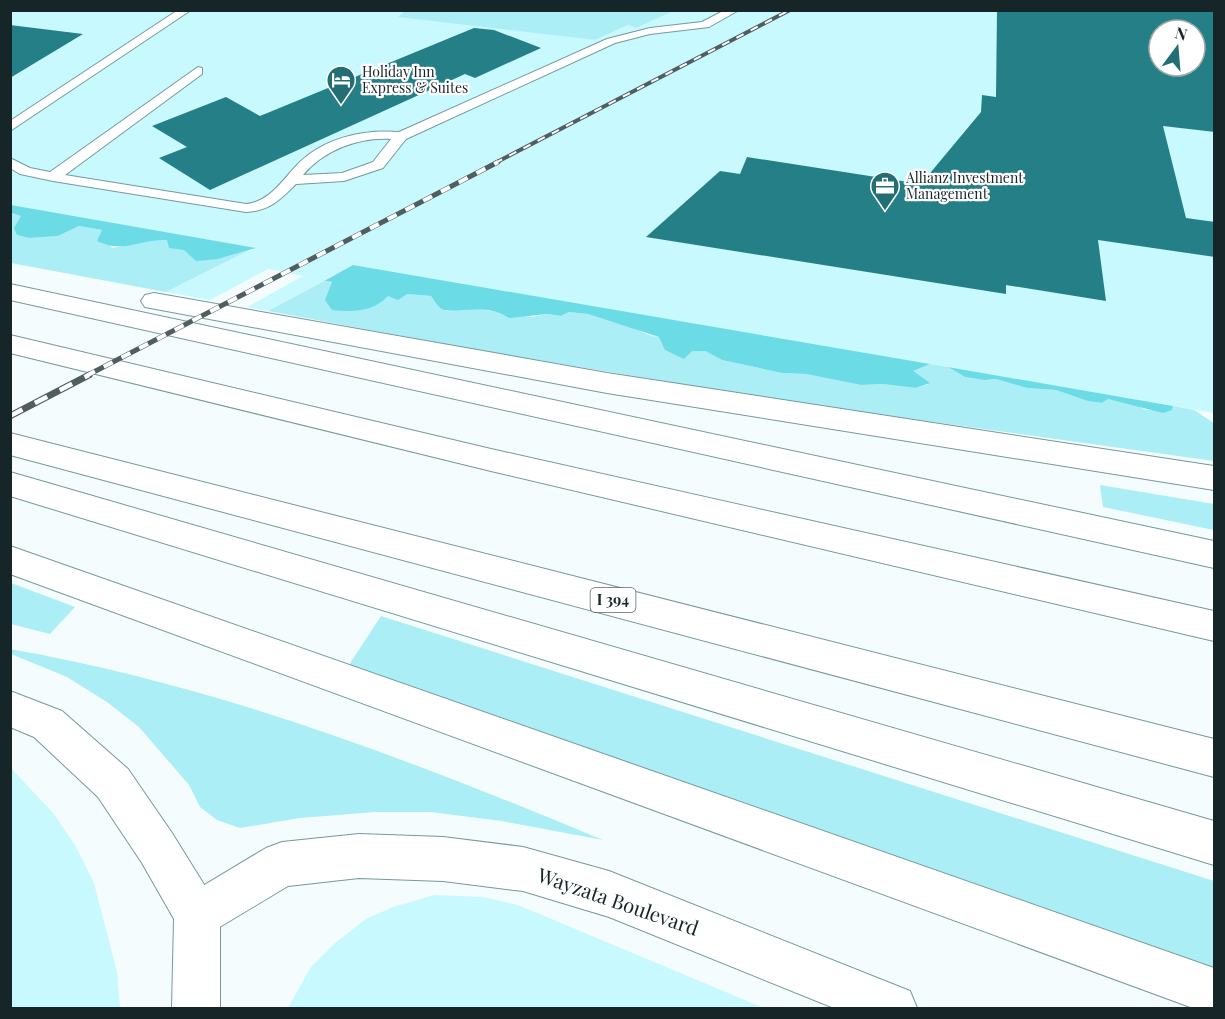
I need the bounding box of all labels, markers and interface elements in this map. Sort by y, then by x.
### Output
north arrow [1147,18,1207,78]
text: N [1173,21,1190,45]
place label: Holiday Inn Express & Suites [362,62,468,97]
hotel icon: Holiday Inn Express & Suites [325,64,357,106]
place label: Allianz Investment Management [905,168,1024,203]
office icon: Allianz Investment Management [869,170,901,212]
road number: I 394 [590,588,636,612]
street label: Wayzata Boulevard [533,860,703,941]

